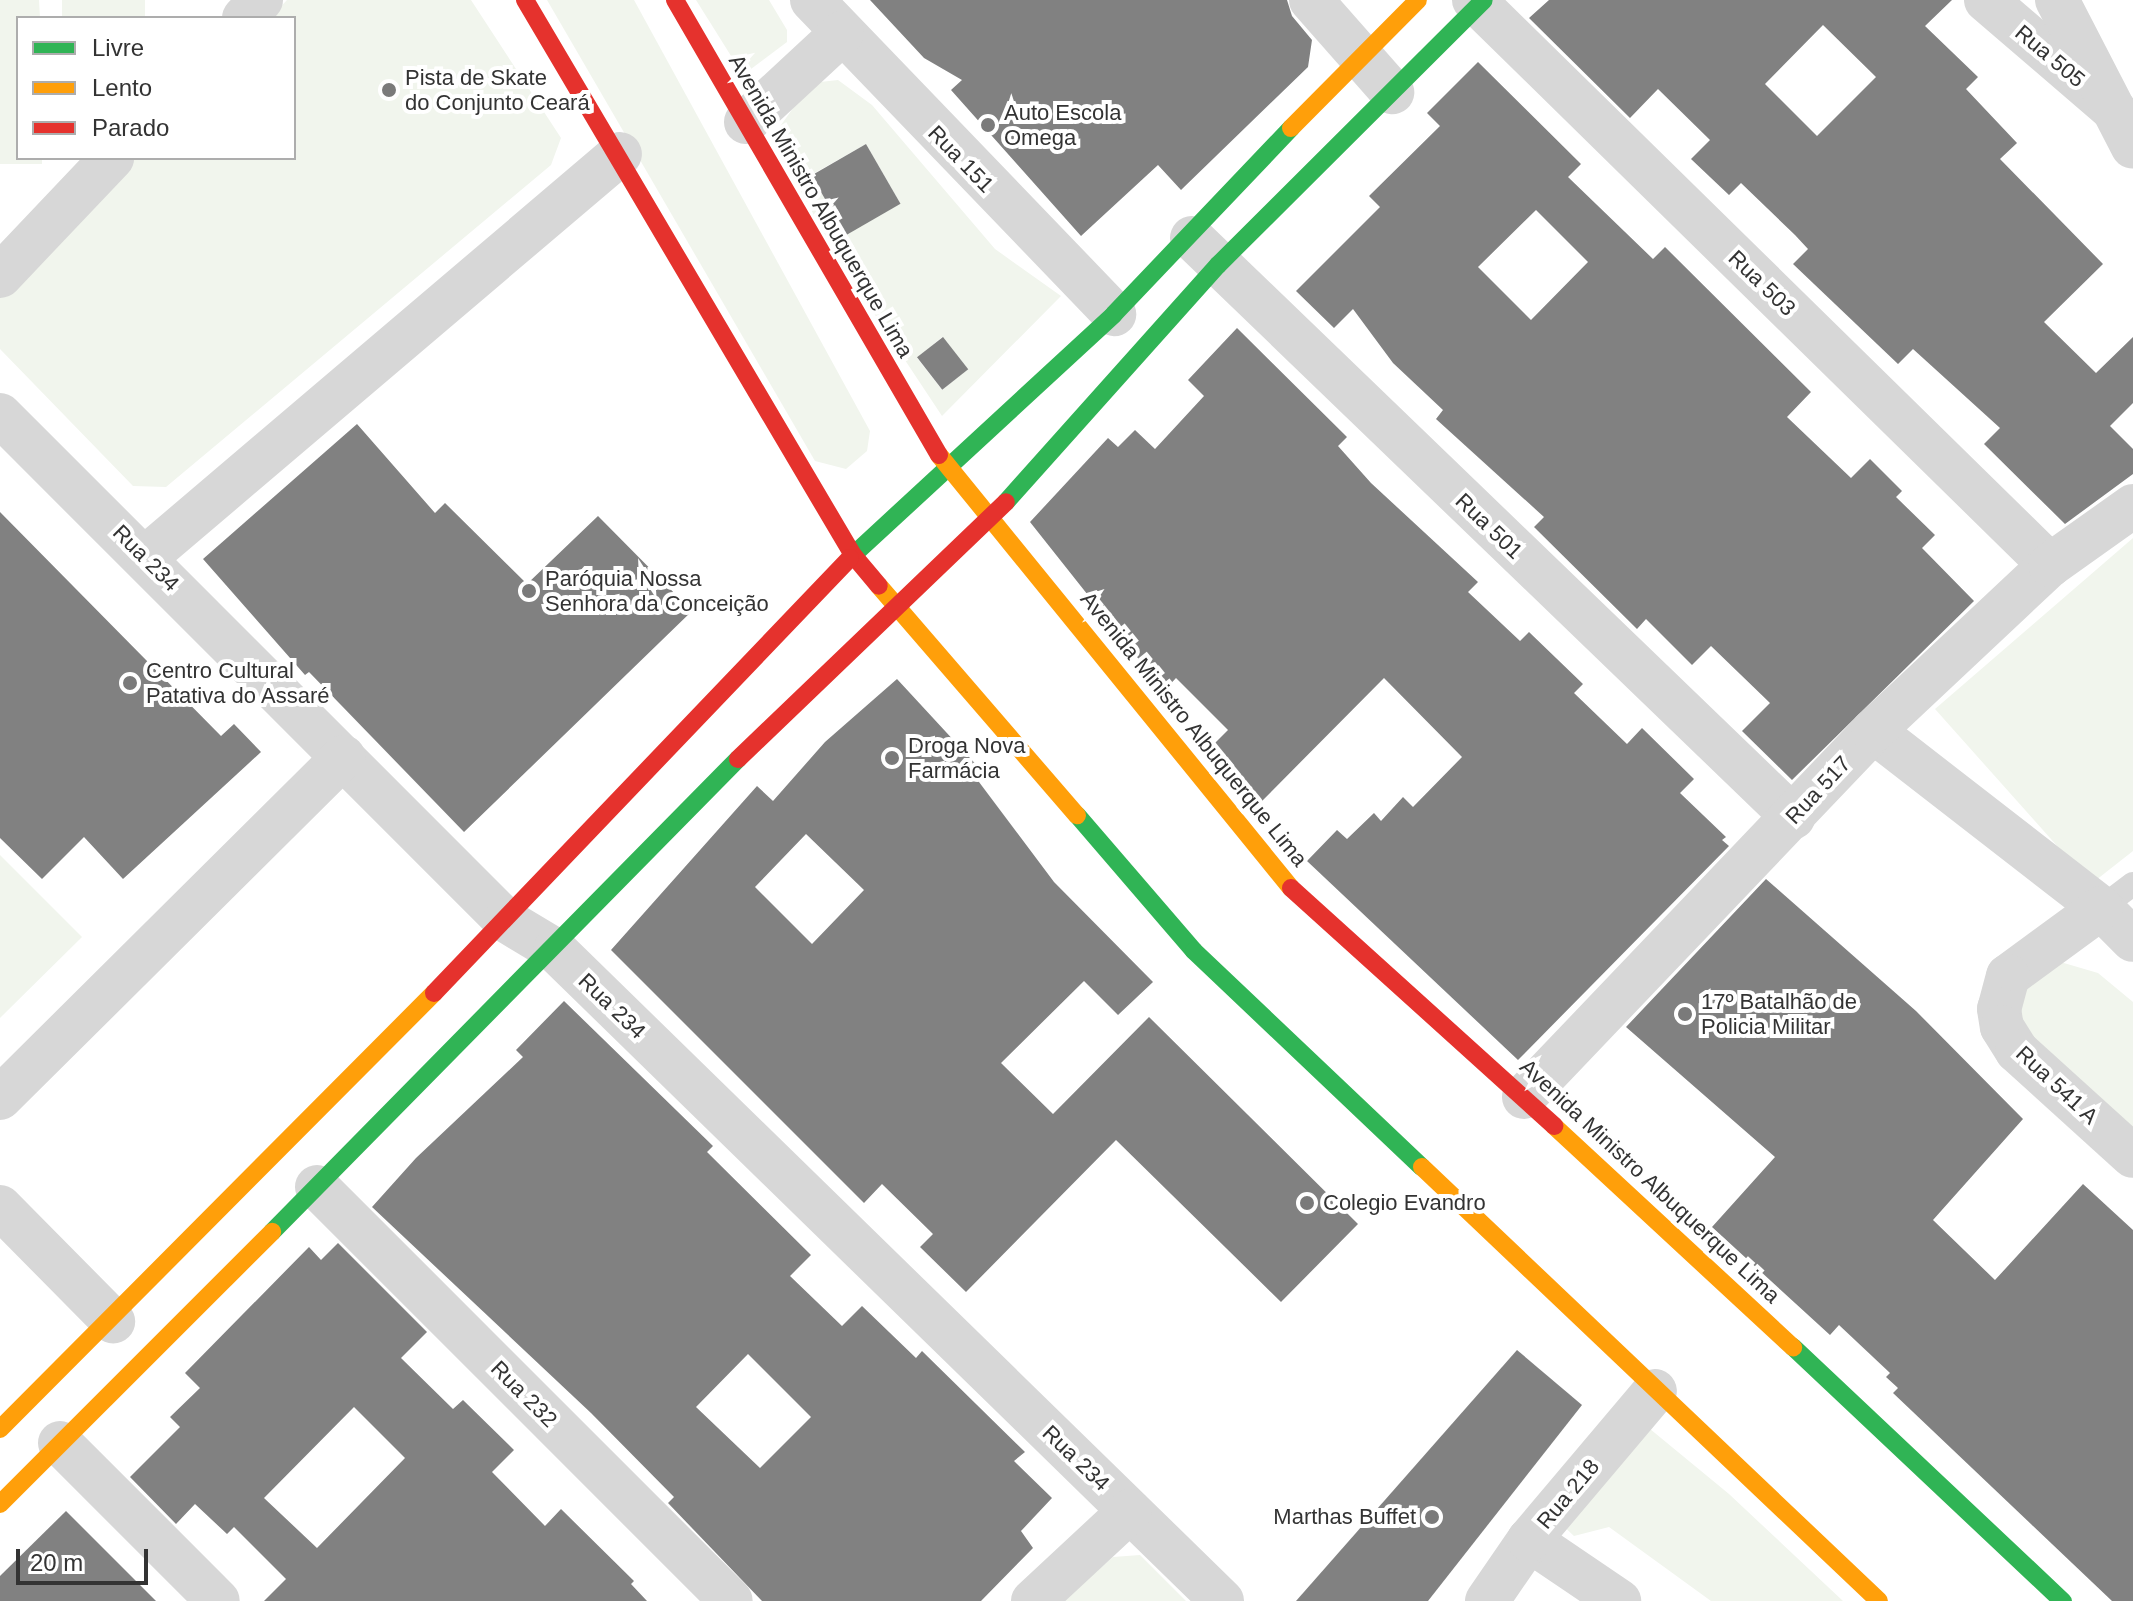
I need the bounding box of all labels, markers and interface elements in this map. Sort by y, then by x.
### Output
legend [16,16,296,160]
street label: Rua 505 [2010,19,2090,93]
text: Livre [92,34,144,61]
street label: Avenida Ministro Albuquerque Lima [723,49,919,363]
place label: Pista de Skate do Conjunto Ceará [405,64,590,116]
text: Lento [92,74,152,101]
marker: Pista de Skate do Conjunto Ceará [380,81,398,99]
place label: Auto Escola Omega [1004,99,1121,150]
text: Parado [92,114,169,141]
marker: Auto Escola Omega [979,116,997,134]
street label: Rua 151 [923,120,999,198]
street label: Rua 503 [1723,245,1801,321]
street label: Rua 501 [1450,488,1528,564]
street label: Rua 234 [107,519,185,597]
place label: Paróquia Nossa Senhora da Conceição [545,565,769,616]
marker: Paróquia Nossa Senhora da Conceição [520,582,538,600]
street label: Avenida Ministro Albuquerque Lima [1075,586,1313,872]
place label: Centro Cultural Patativa do Assaré [146,657,331,708]
marker: Centro Cultural Patativa do Assaré [121,674,139,692]
place label: Droga Nova Farmácia [908,732,1025,784]
marker: Droga Nova Farmácia [883,749,901,767]
street label: Rua 517 [1780,751,1856,829]
street label: Rua 234 [573,968,651,1044]
place label: 17º Batalhão de Policia Militar [1701,988,1857,1040]
marker: 17º Batalhão de Policia Militar [1676,1005,1694,1023]
street label: Rua 541 A [2010,1040,2104,1130]
street label: Avenida Ministro Albuquerque Lima [1514,1053,1786,1309]
place label: Colegio Evandro [1323,1190,1486,1216]
marker: Colegio Evandro [1298,1194,1316,1212]
street label: Rua 232 [485,1355,563,1433]
street label: Rua 234 [1037,1420,1115,1496]
street label: Rua 218 [1531,1454,1605,1534]
place label: Marthas Buffet [1273,1504,1416,1530]
marker: Marthas Buffet [1423,1508,1441,1526]
scale bar [20,1533,152,1583]
text: 20 m [30,1549,83,1576]

